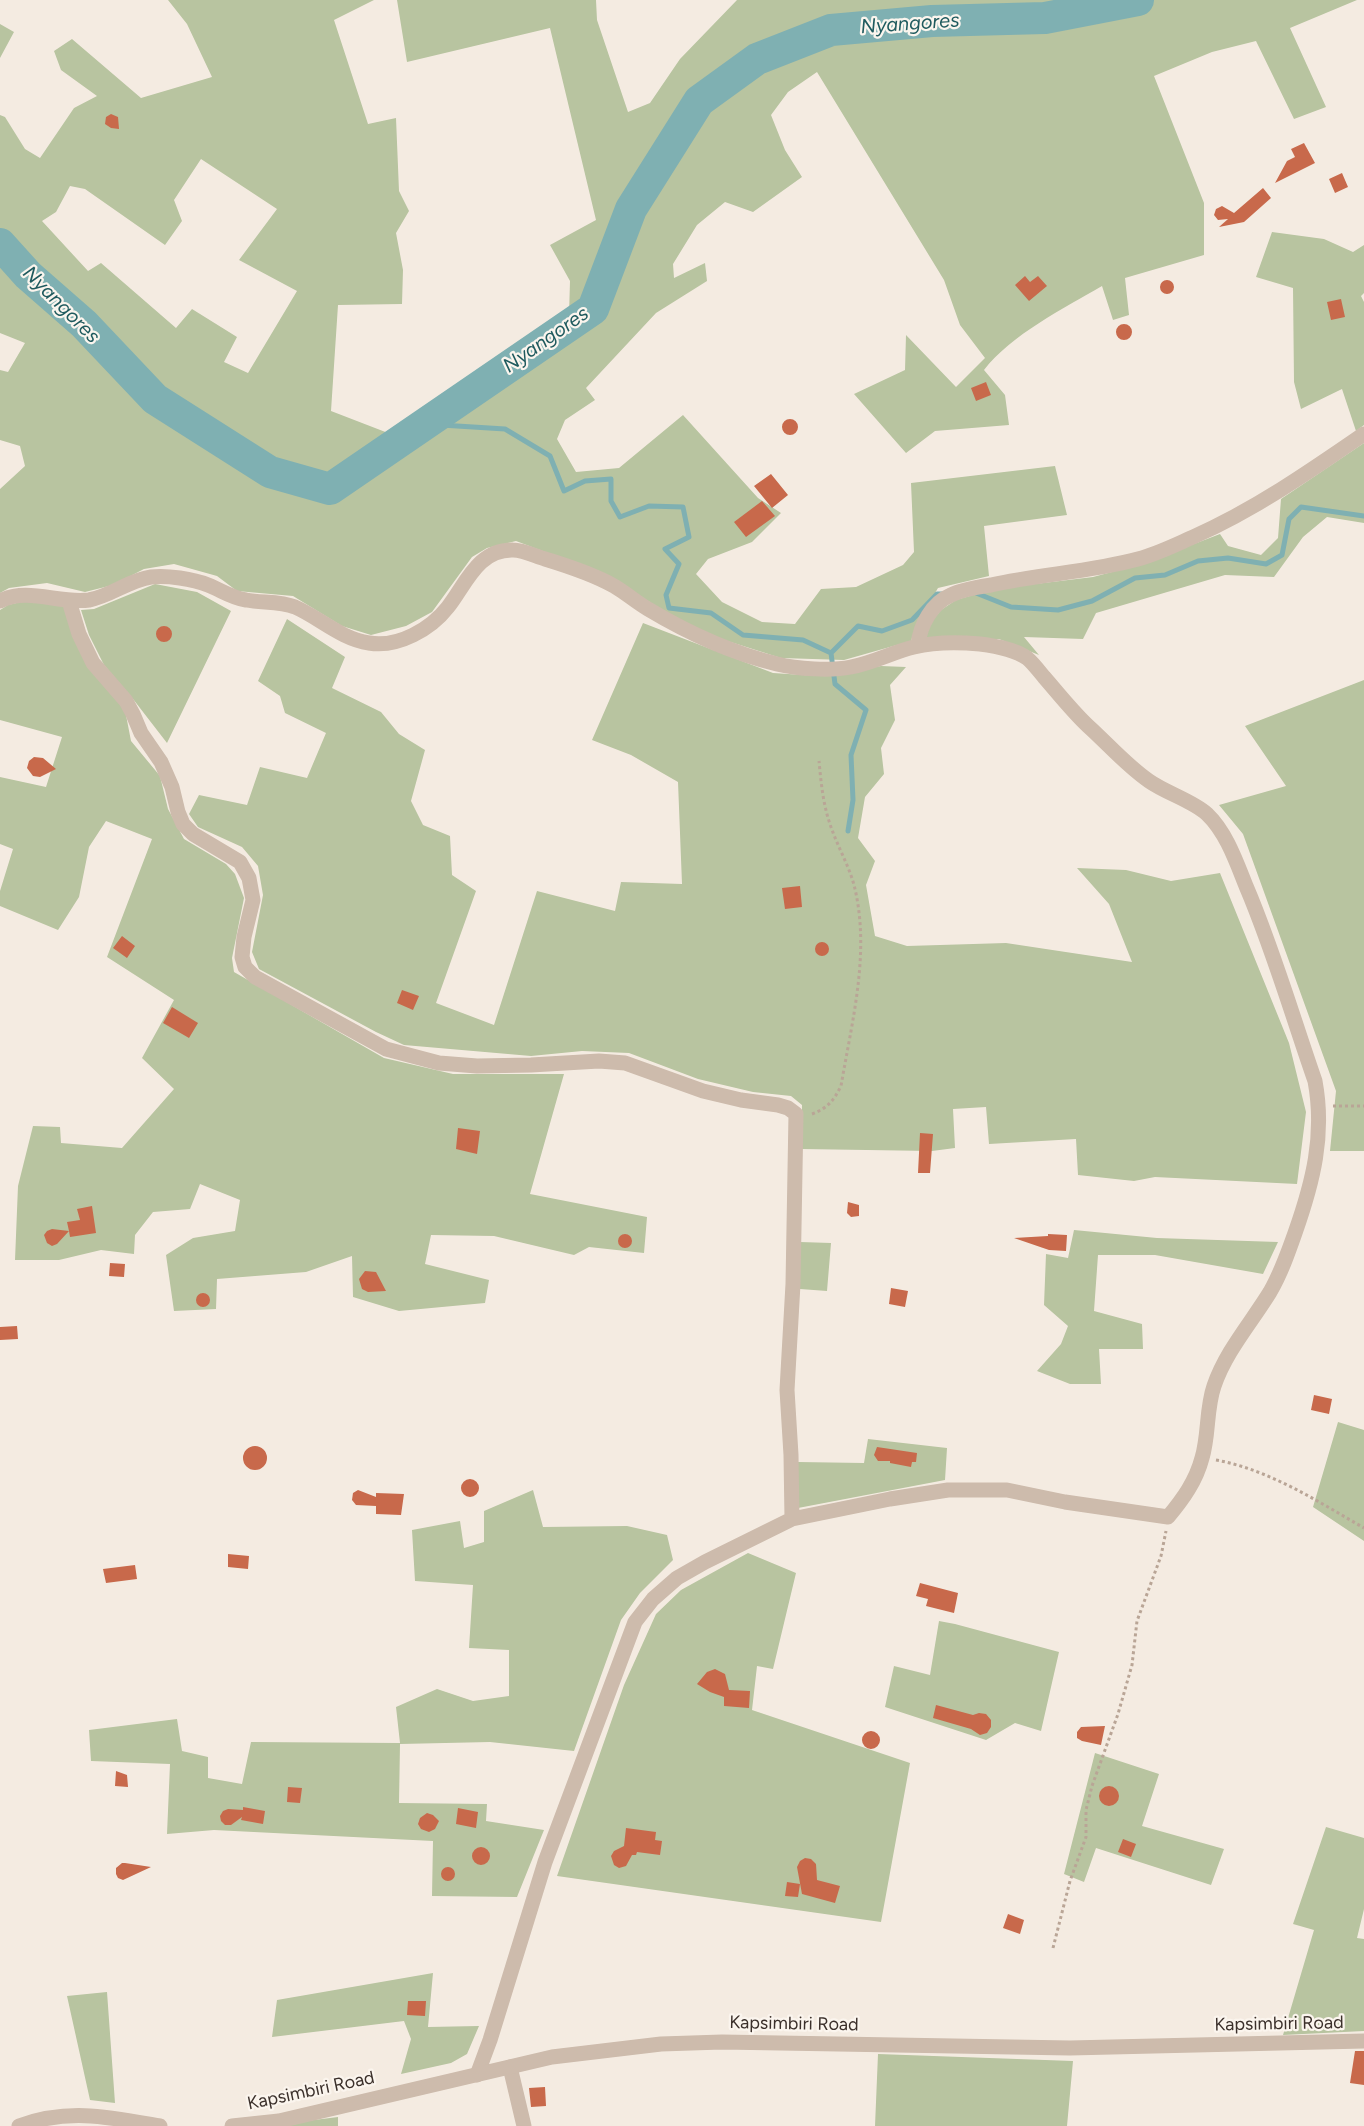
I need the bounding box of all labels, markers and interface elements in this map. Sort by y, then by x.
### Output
water label: Nyangores [860,9,960,39]
water label: Nyangores [17,261,105,349]
water label: Nyangores [499,302,593,378]
street label: Kapsimbiri Road [729,2012,859,2036]
street label: Kapsimbiri Road [1214,2012,1344,2036]
street label: Kapsimbiri Road [245,2067,377,2115]

